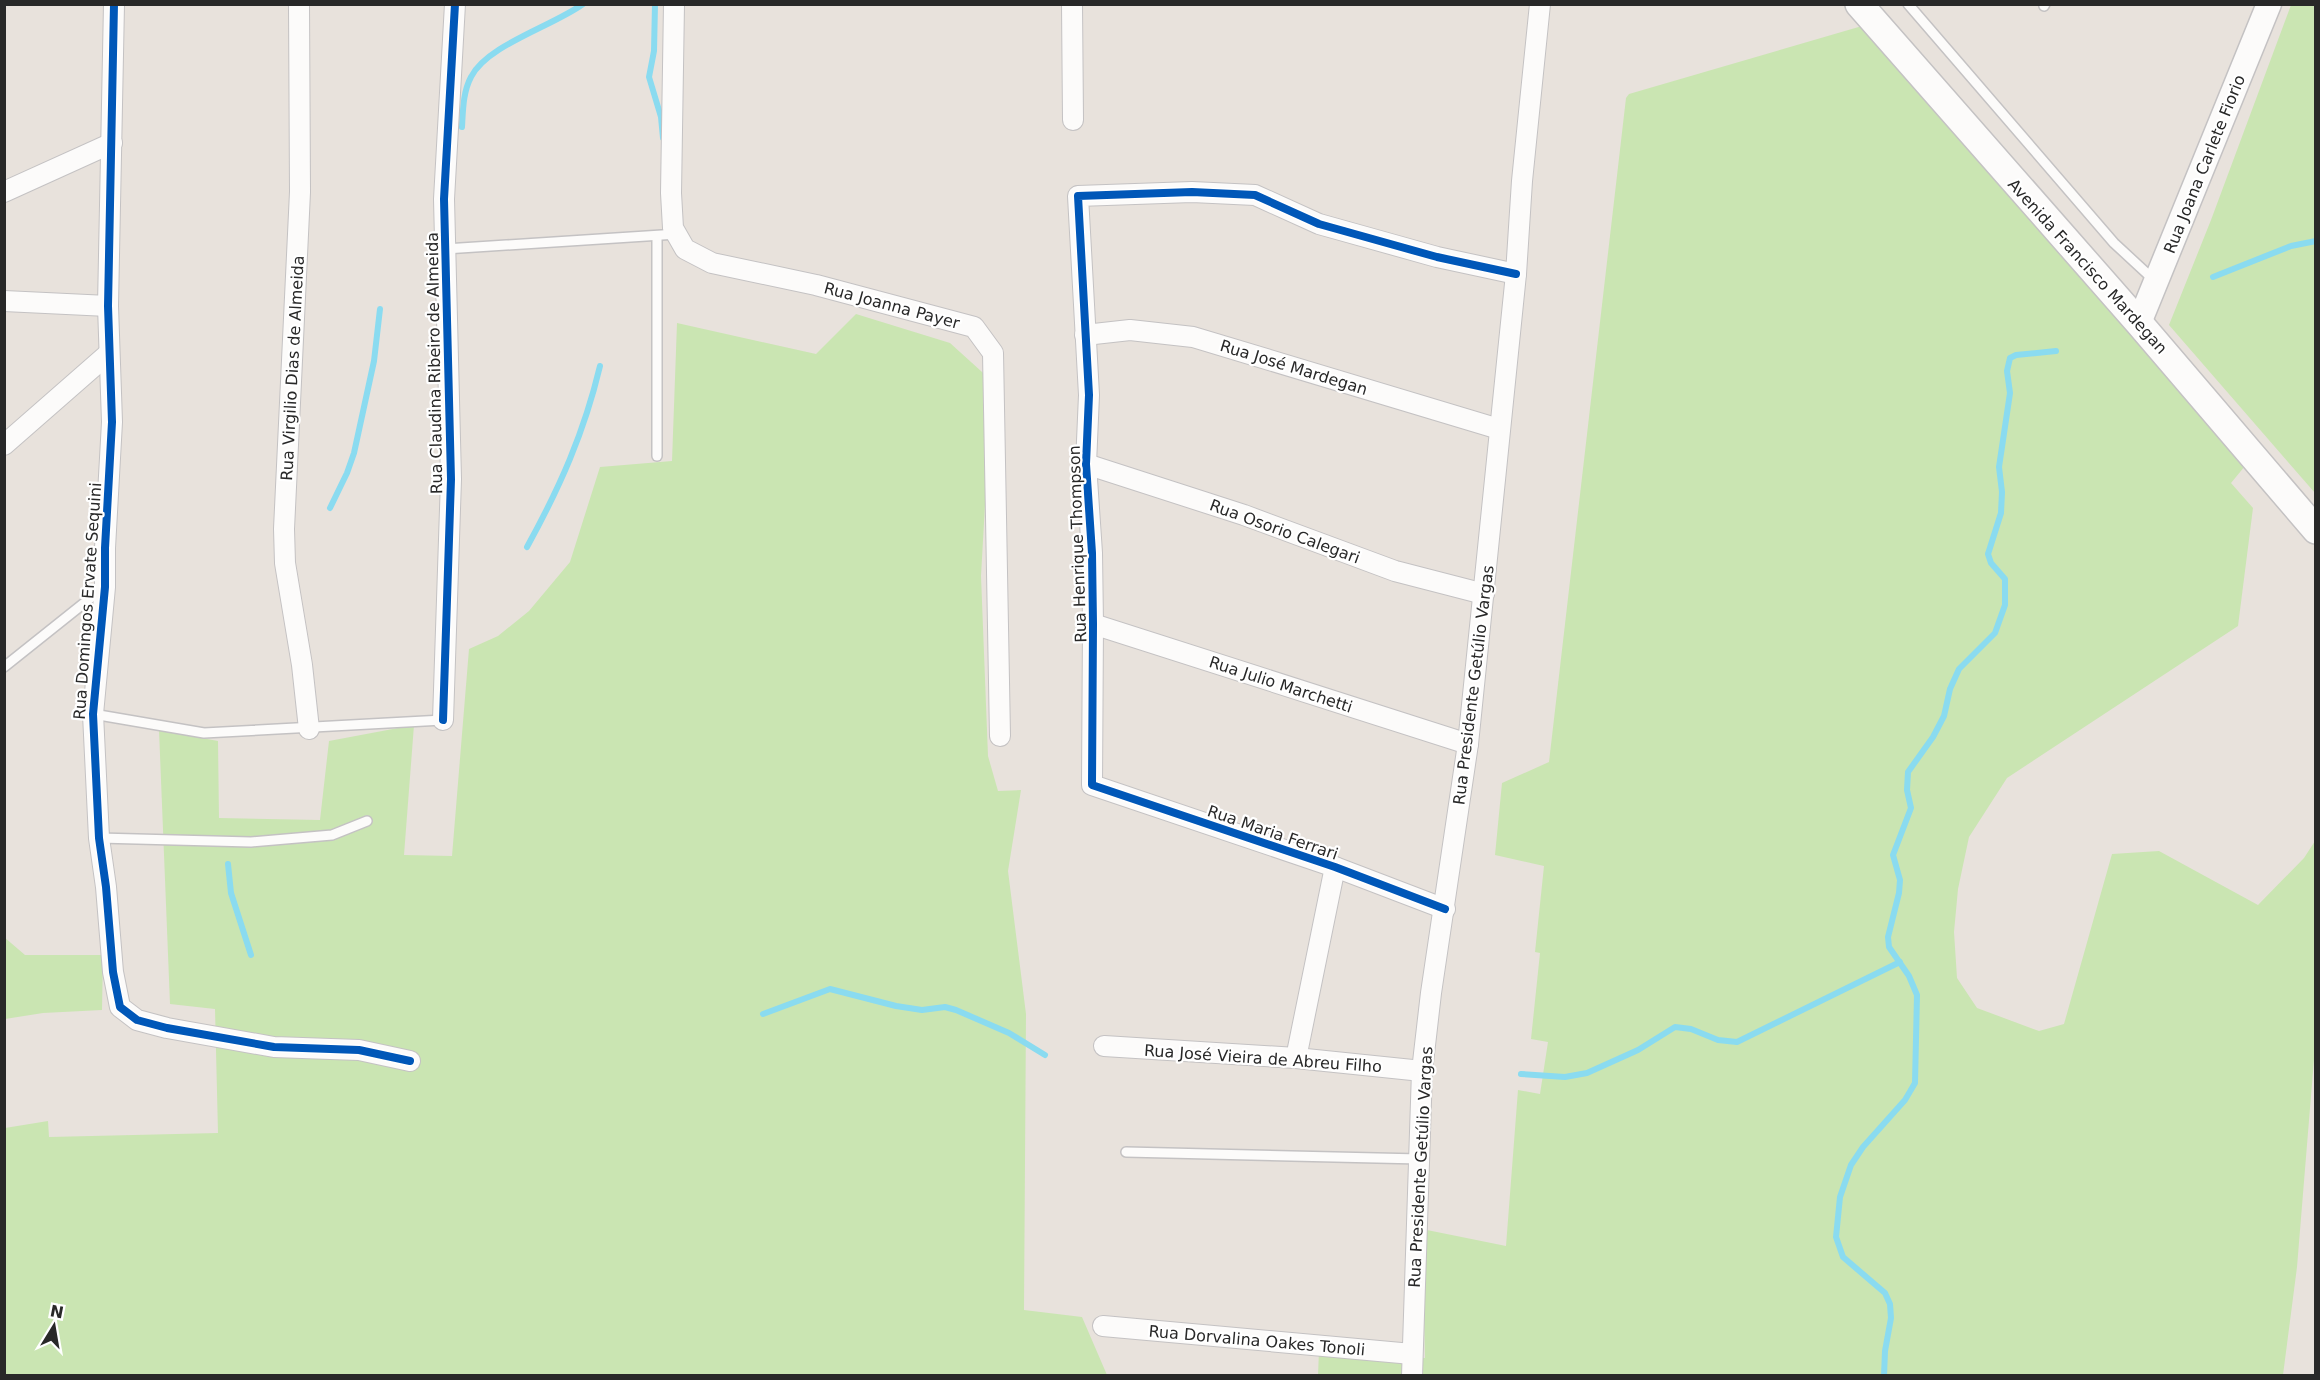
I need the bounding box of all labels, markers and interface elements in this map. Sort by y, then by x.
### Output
street label: Rua Joana Carlete Fiorio [2160,72,2249,256]
street label: Avenida Francisco Mardegan [2004,175,2171,358]
street label: Rua Claudina Ribeiro de Almeida [423,232,446,494]
street label: Rua Virgilio Dias de Almeida [277,255,308,481]
street label: Rua Joanna Payer [822,278,962,333]
street label: Rua José Mardegan [1218,336,1370,399]
street label: Rua Henrique Thompson [1065,445,1090,643]
street label: Rua Domingos Ervate Sequini [70,482,105,720]
street label: Rua Osorio Calegari [1207,495,1362,567]
street label: Rua Presidente Getúlio Vargas [1449,564,1498,806]
street label: Rua Julio Marchetti [1207,652,1355,717]
street label: Rua Maria Ferrari [1205,801,1341,864]
street label: Rua José Vieira de Abreu Filho [1143,1041,1383,1076]
street label: Rua Presidente Getúlio Vargas [1405,1046,1436,1288]
north arrow [24,1296,84,1356]
text: N [48,1301,65,1322]
street label: Rua Dorvalina Oakes Tonoli [1148,1322,1366,1359]

